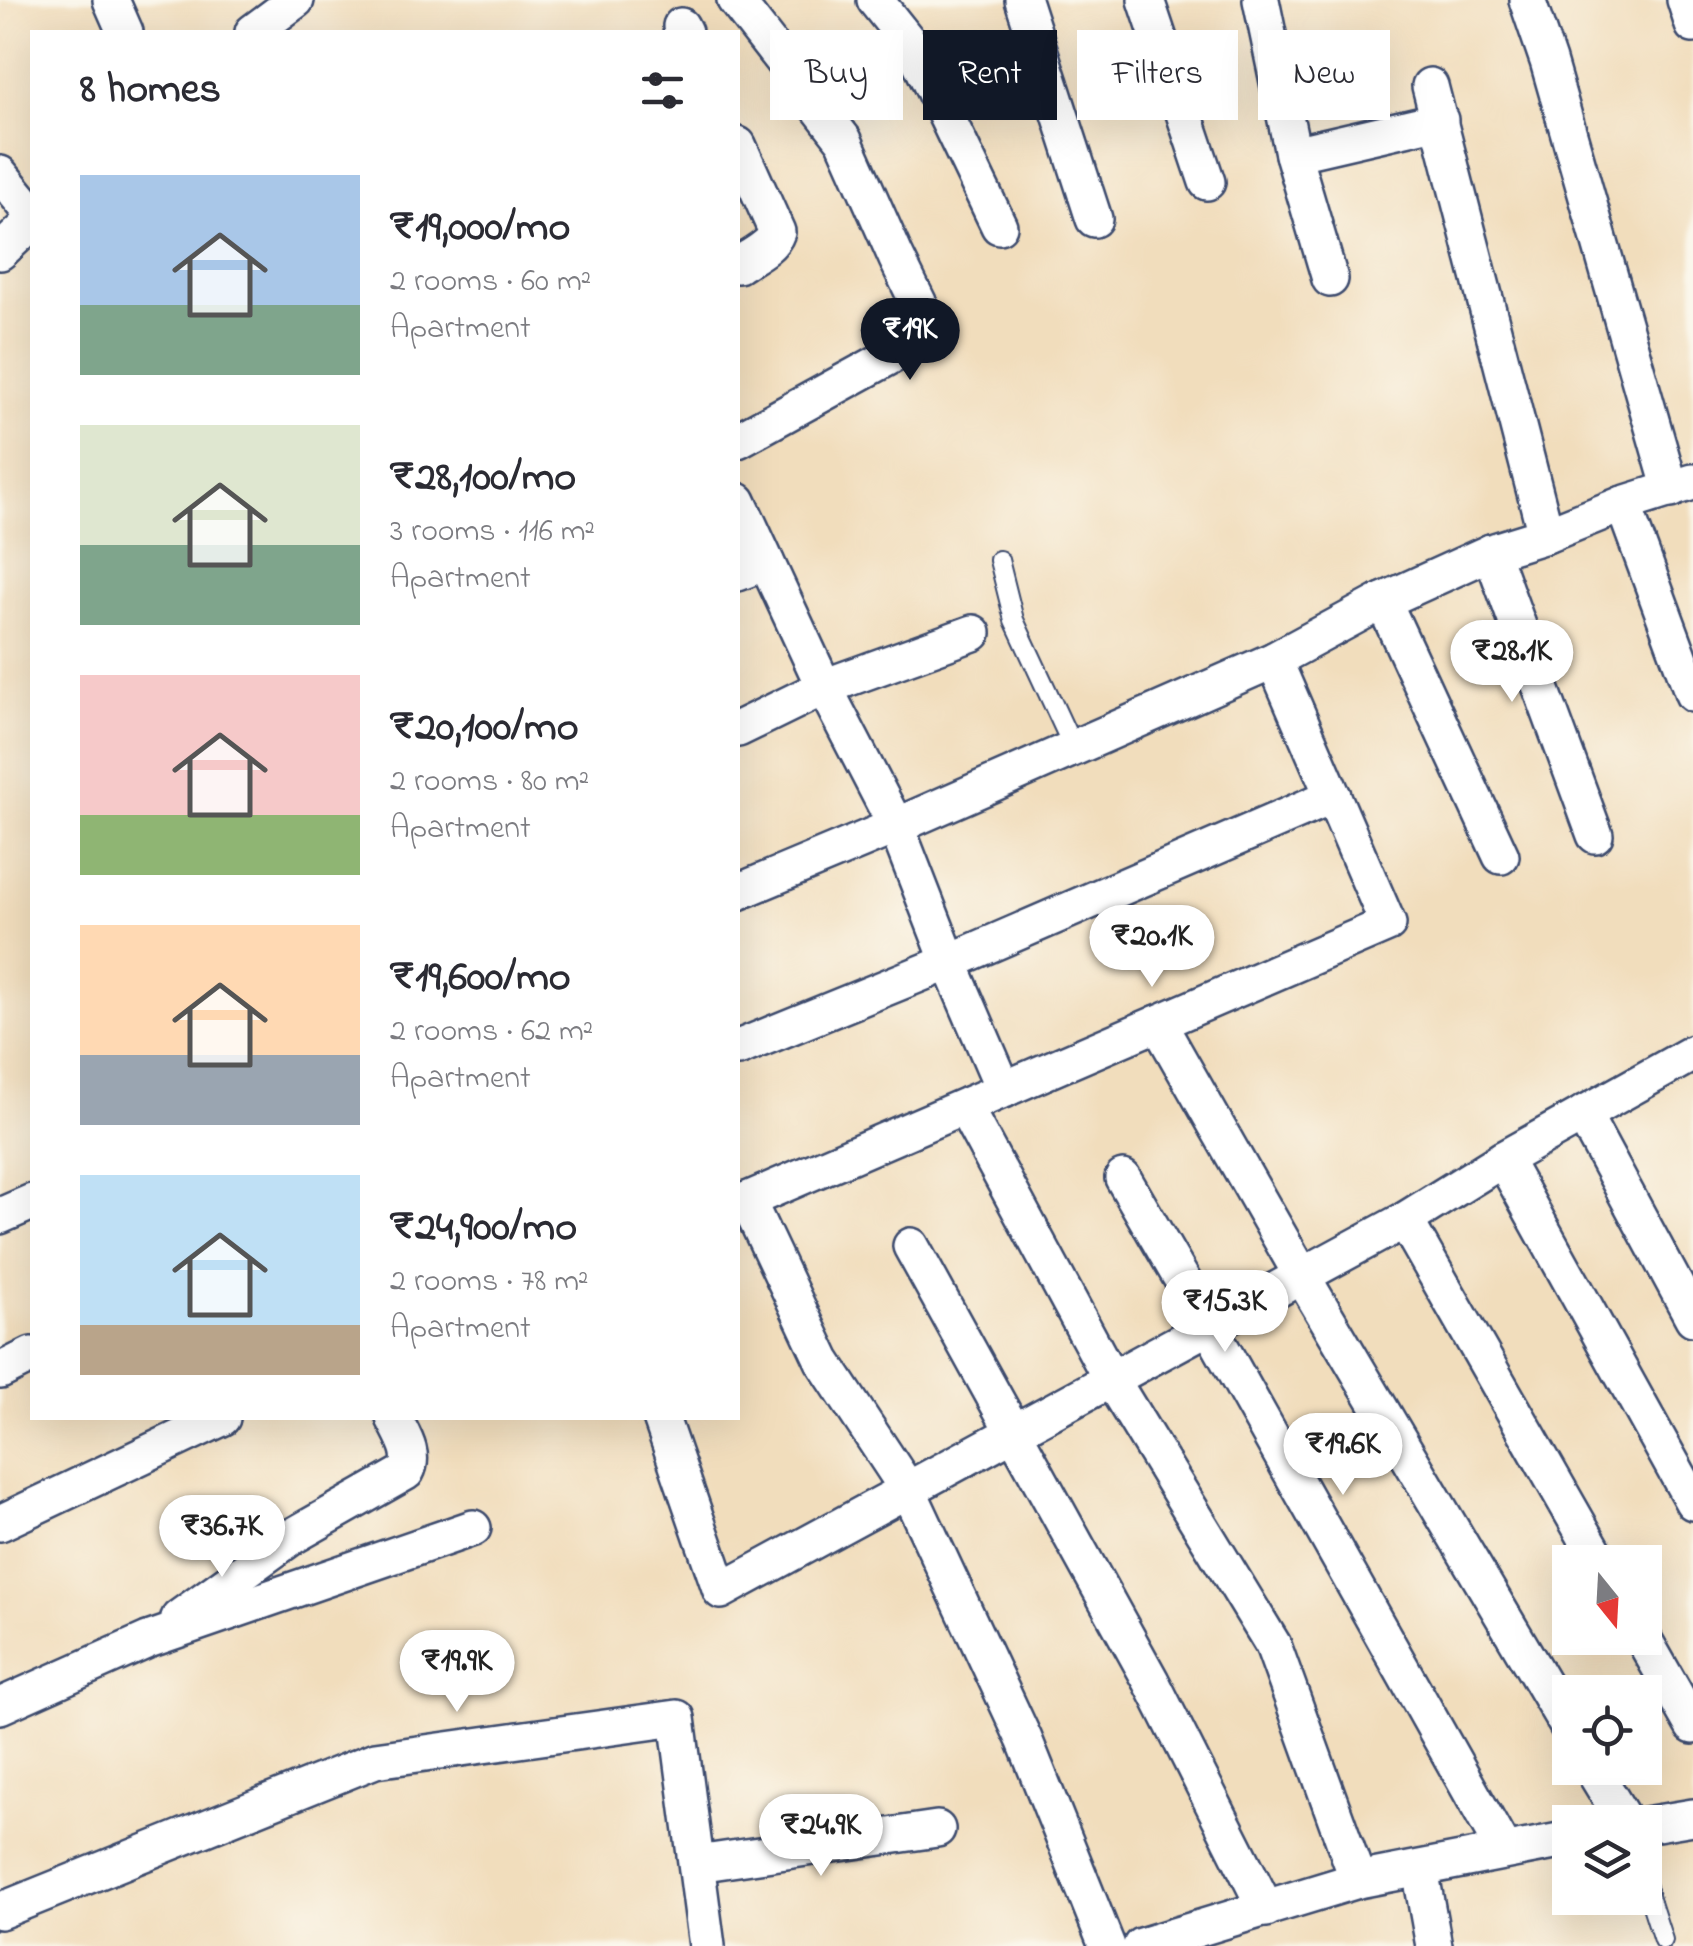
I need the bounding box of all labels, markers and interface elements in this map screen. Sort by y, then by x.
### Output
chip: Buy [770,30,903,120]
chip: Rent [923,30,1057,120]
chip: Filters [1077,30,1238,120]
chip: New [1258,30,1390,120]
text: 8 homes [80,60,221,121]
icon: filters [635,63,690,118]
text: ₹19,000/mo [390,198,570,259]
icon: home [160,215,280,335]
text: 2 rooms · 60 m² [390,259,591,306]
pin: ₹19K [851,298,969,383]
text: Apartment [390,306,531,353]
text: ₹19K [883,307,937,354]
text: ₹28,100/mo [390,448,576,509]
icon: home [160,465,280,585]
text: 3 rooms · 116 m² [390,509,595,556]
text: Apartment [390,556,531,603]
pin: ₹28.1K [1431,620,1593,705]
text: ₹28.1K [1472,629,1552,676]
text: ₹20,100/mo [390,698,579,759]
icon: home [160,715,280,835]
text: 2 rooms · 80 m² [390,759,589,806]
text: Apartment [390,806,531,853]
pin: ₹20.1K [1071,905,1233,990]
text: ₹20.1K [1111,914,1193,961]
text: ₹19,600/mo [390,948,571,1009]
icon: home [160,965,280,1085]
text: 2 rooms · 62 m² [390,1009,593,1056]
text: Apartment [390,1056,531,1103]
text: ₹24,900/mo [390,1198,577,1259]
icon: home [160,1215,280,1335]
text: 2 rooms · 78 m² [390,1259,589,1306]
pin: ₹15.3K [1144,1270,1306,1355]
text: ₹15.3K [1184,1279,1266,1326]
text: Apartment [390,1306,531,1353]
pin: ₹19.6K [1262,1413,1424,1498]
text: ₹19.6K [1305,1422,1381,1469]
pin: ₹36.7K [141,1495,303,1580]
text: ₹36.7K [181,1504,263,1551]
north arrow [1552,1545,1662,1655]
map controls [1552,1545,1662,1915]
pin: ₹19.9K [376,1630,538,1715]
text: ₹19.9K [422,1639,492,1686]
button: locate [1552,1675,1662,1785]
pin: ₹24.9K [740,1794,902,1879]
text: ₹24.9K [781,1803,861,1850]
button: layers [1552,1805,1662,1915]

